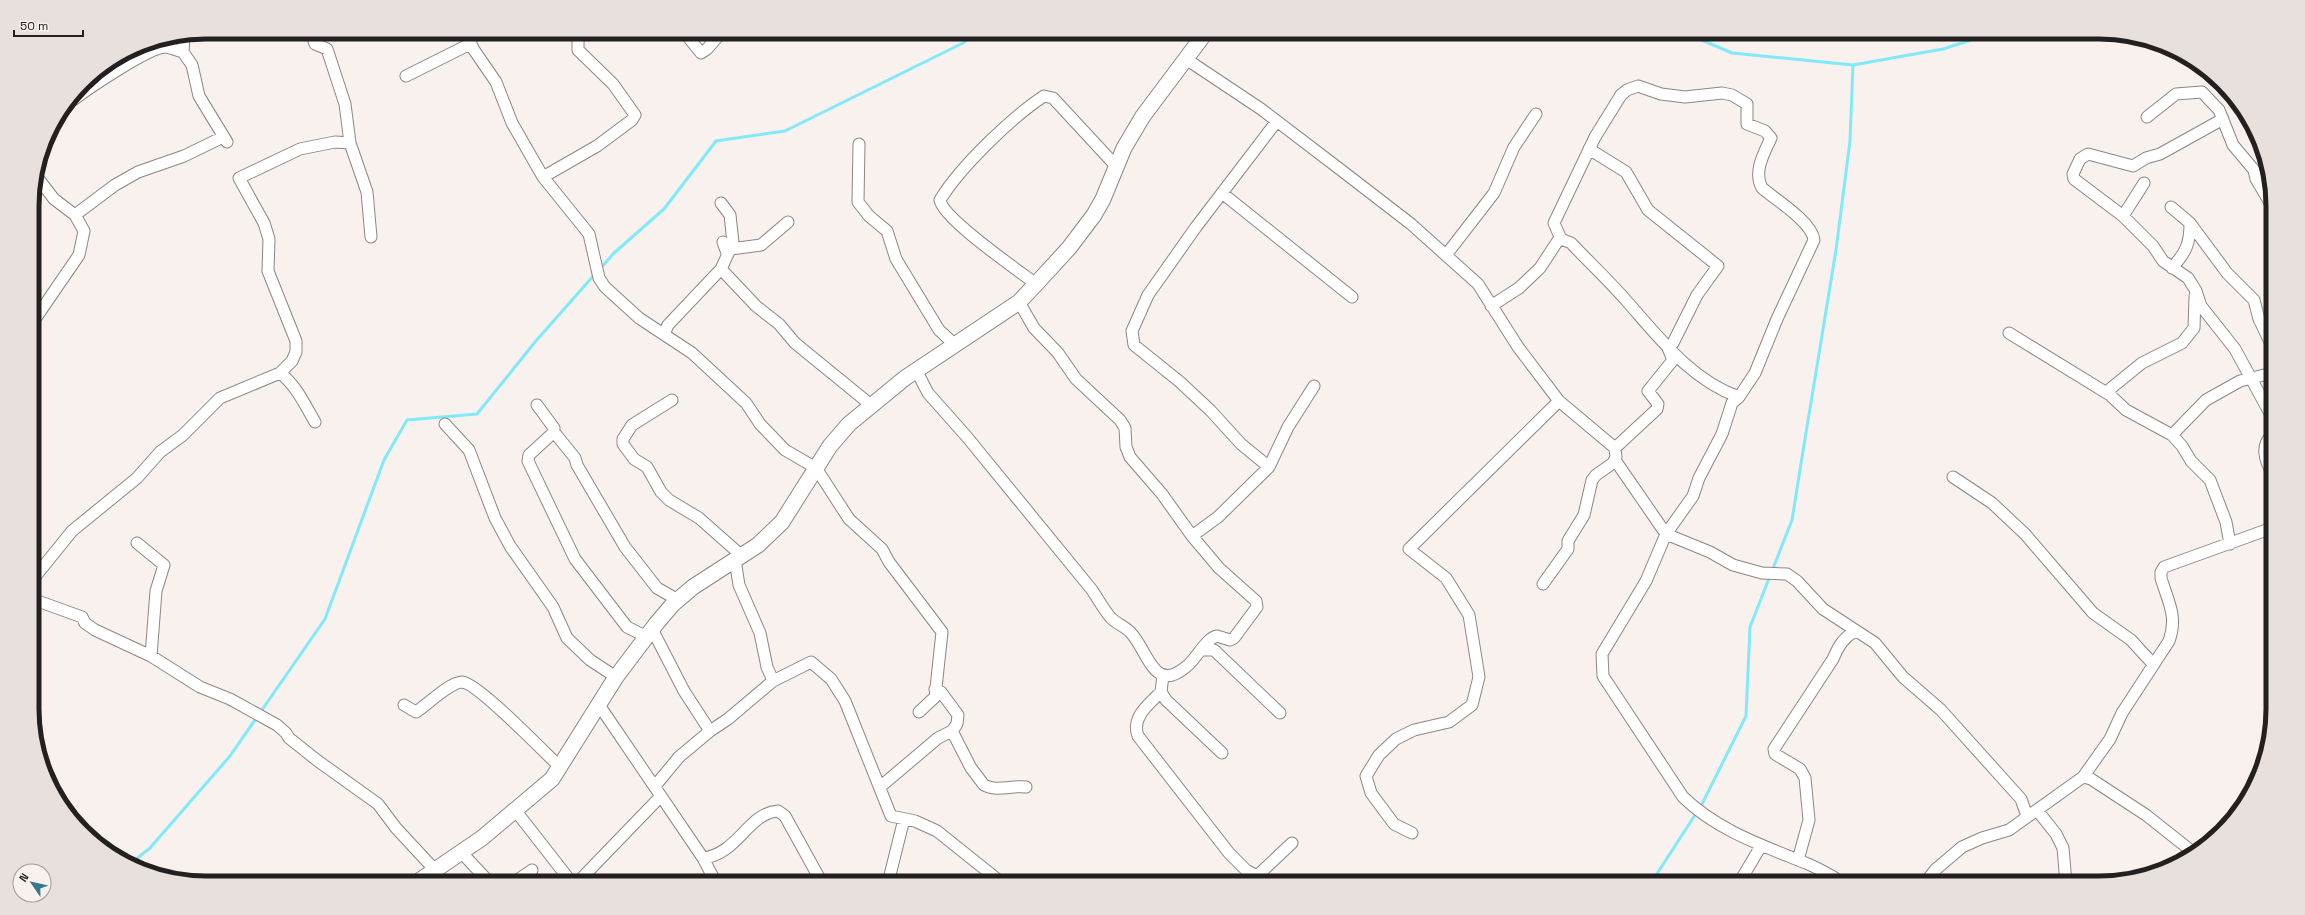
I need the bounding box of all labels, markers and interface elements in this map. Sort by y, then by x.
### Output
scale bar [14,12,83,38]
text: 50 m [20,18,48,34]
north arrow [12,863,52,903]
text: N [16,870,32,884]

